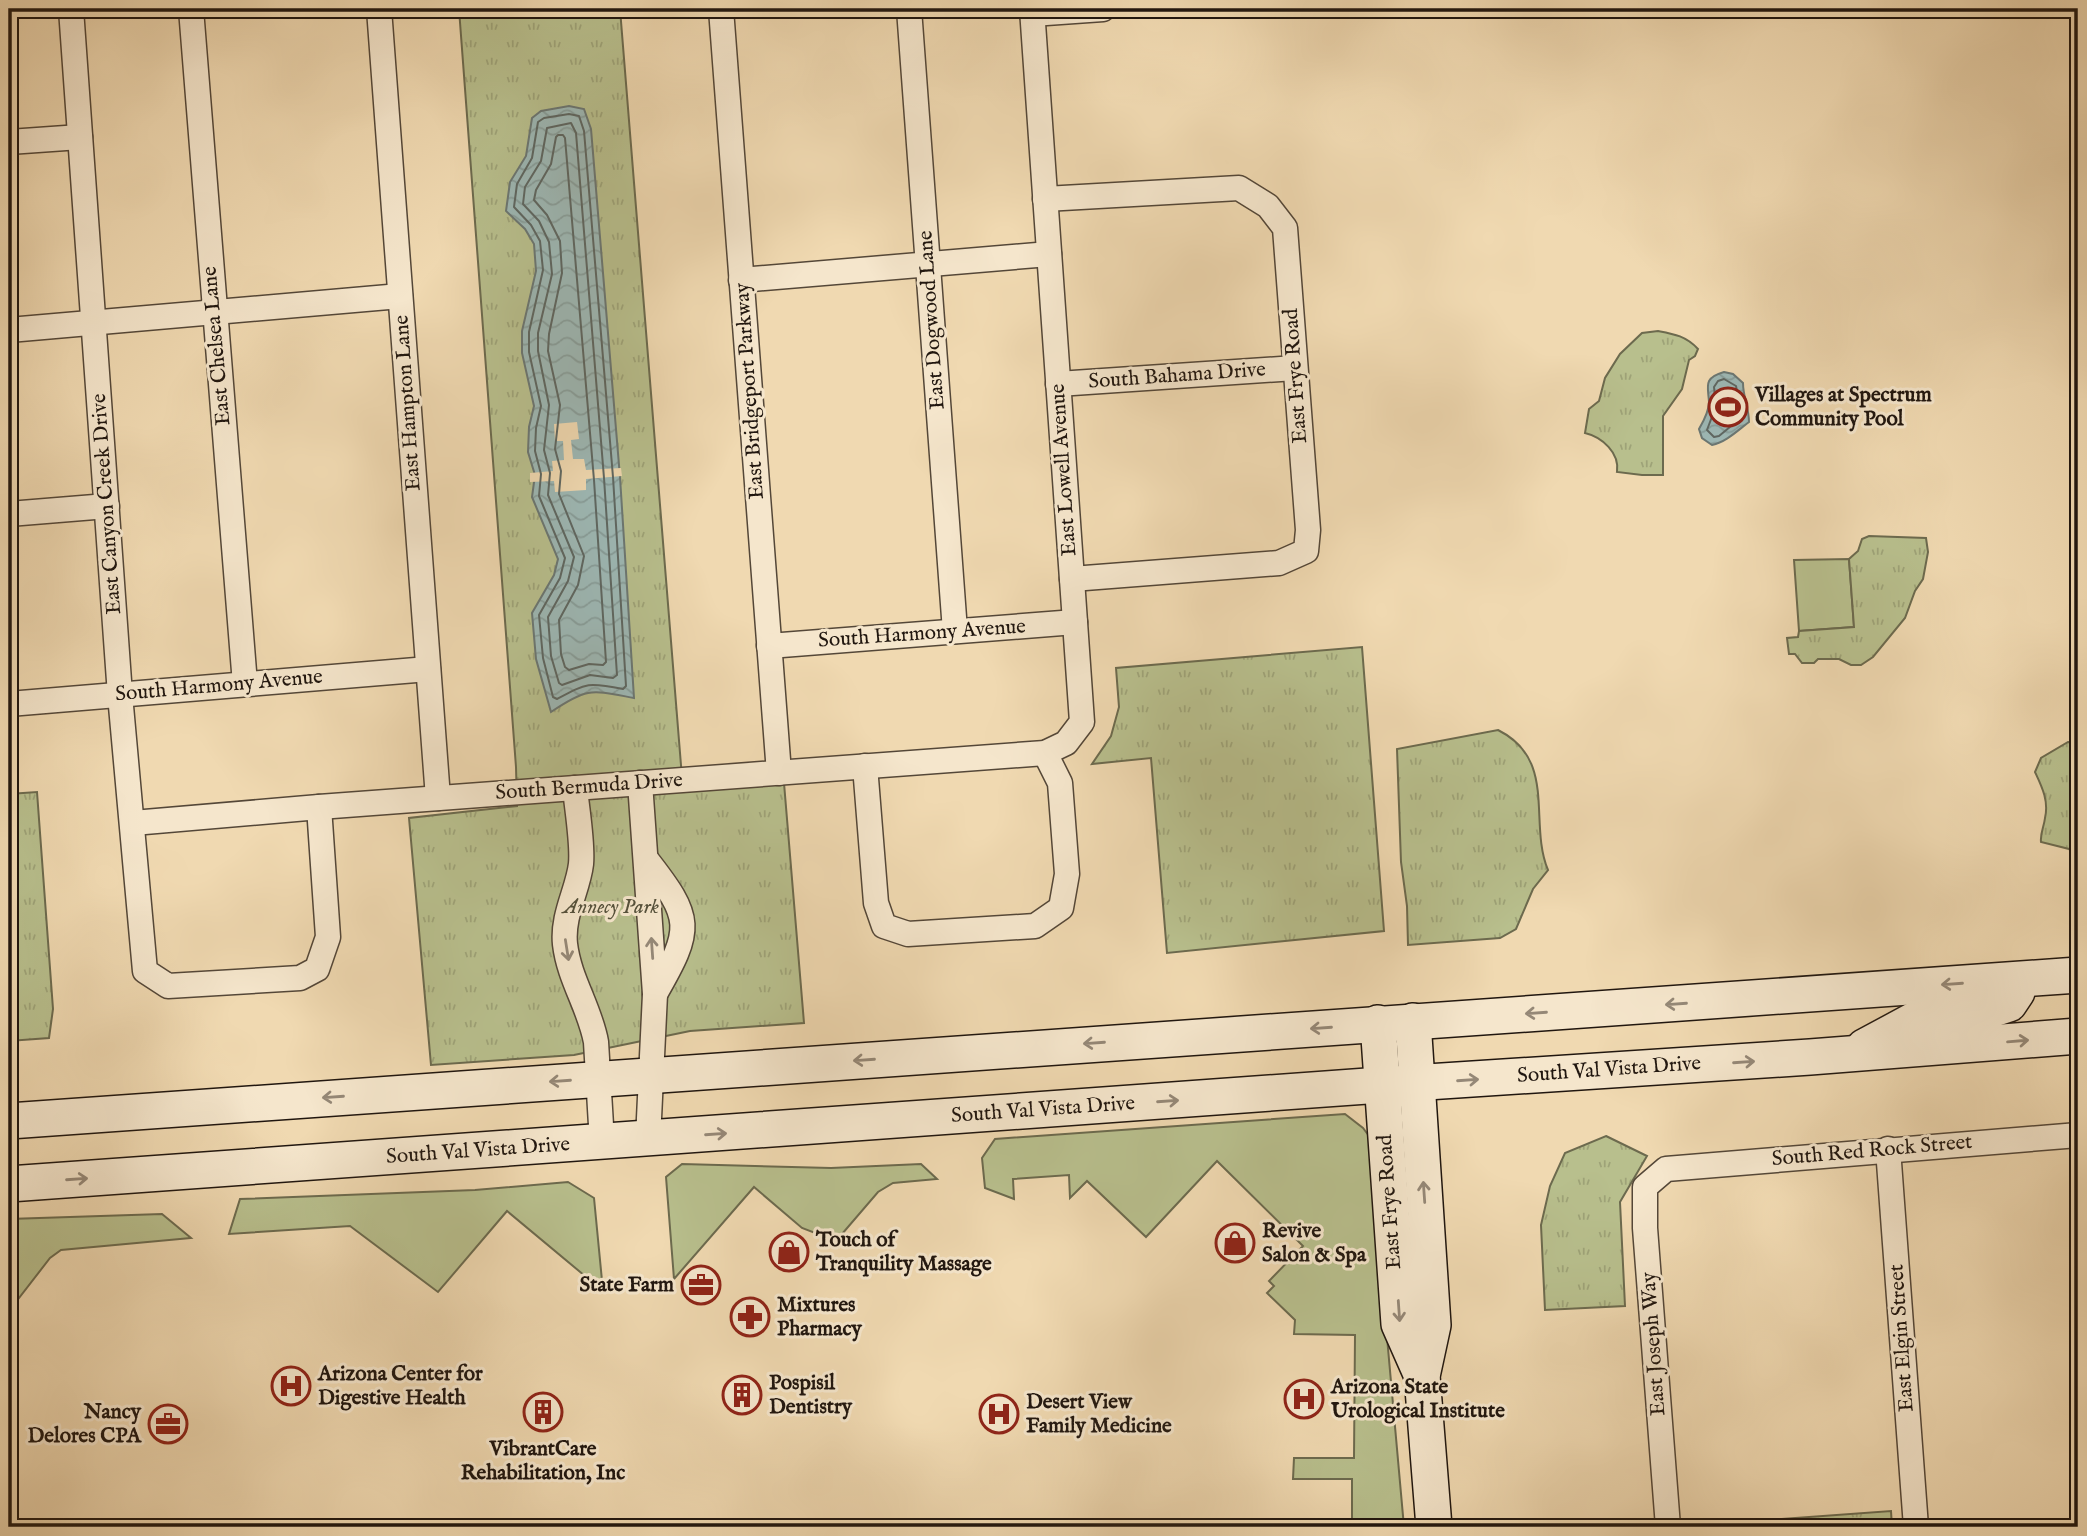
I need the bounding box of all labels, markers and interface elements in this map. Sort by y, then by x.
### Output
street label: East Dogwood Lane [912,229,952,411]
street label: East Chelsea Lane [197,265,237,427]
street label: East Bridgeport Parkway [729,281,771,500]
street label: East Frye Road [1278,307,1314,444]
street label: East Hampton Lane [388,314,428,492]
street label: South Bahama Drive [1087,356,1267,396]
place label: Villages at Spectrum Community Pool [1754,382,1932,433]
street label: East Lowell Avenue [1044,383,1083,557]
sports icon: Villages at Spectrum Community Pool [1707,386,1749,428]
street label: East Canyon Creek Drive [86,392,128,615]
street label: South Harmony Avenue [817,613,1027,655]
street label: South Harmony Avenue [114,663,324,709]
street label: South Bermuda Drive [494,767,684,807]
park label: Annecy Park [561,894,660,921]
one-way arrow [645,937,658,960]
one-way arrow [561,938,574,961]
one-way arrow [1940,978,1963,991]
one-way arrow [1665,998,1687,1011]
one-way arrow [1525,1007,1548,1020]
one-way arrow [1310,1021,1333,1034]
one-way arrow [2006,1034,2029,1047]
one-way arrow [1083,1037,1106,1050]
street label: South Val Vista Drive [1516,1050,1702,1090]
one-way arrow [853,1054,876,1067]
one-way arrow [1733,1055,1756,1068]
one-way arrow [1457,1073,1480,1086]
one-way arrow [549,1075,572,1088]
street label: South Val Vista Drive [950,1090,1136,1130]
one-way arrow [322,1091,345,1104]
one-way arrow [1156,1094,1179,1107]
one-way arrow [704,1127,727,1140]
street label: South Red Rock Street [1771,1129,1973,1173]
street label: South Val Vista Drive [385,1131,571,1171]
street label: East Frye Road [1372,1133,1408,1270]
one-way arrow [65,1173,88,1186]
one-way arrow [1418,1180,1431,1203]
place label: Revive Salon & Spa [1262,1218,1367,1269]
shop icon: Revive Salon & Spa [1214,1222,1256,1264]
place label: Touch of Tranquility Massage [815,1227,992,1278]
shop icon: Touch of Tranquility Massage [768,1231,810,1273]
street label: East Elgin Street [1883,1263,1921,1413]
office icon: State Farm [680,1264,722,1306]
street label: East Joseph Way [1635,1271,1672,1417]
place label: State Farm [579,1272,675,1299]
place label: Mixtures Pharmacy [777,1292,862,1343]
pharmacy icon: Mixtures Pharmacy [729,1296,771,1338]
one-way arrow [1393,1300,1406,1322]
place label: Arizona Center for Digestive Health [317,1361,483,1412]
hospital icon: Arizona Center for Digestive Health [270,1365,312,1407]
place label: Pospisil Dentistry [769,1370,853,1421]
building icon: Pospisil Dentistry [721,1374,763,1416]
place label: Arizona State Urological Institute [1330,1374,1505,1425]
hospital icon: Arizona State Urological Institute [1283,1378,1325,1420]
place label: Desert View Family Medicine [1026,1389,1172,1440]
building icon: VibrantCare Rehabilitation, Inc [522,1391,564,1433]
hospital icon: Desert View Family Medicine [978,1393,1020,1435]
place label: Nancy Delores CPA [28,1399,143,1450]
office icon: Nancy Delores CPA [147,1403,189,1445]
place label: VibrantCare Rehabilitation, Inc [461,1436,625,1487]

